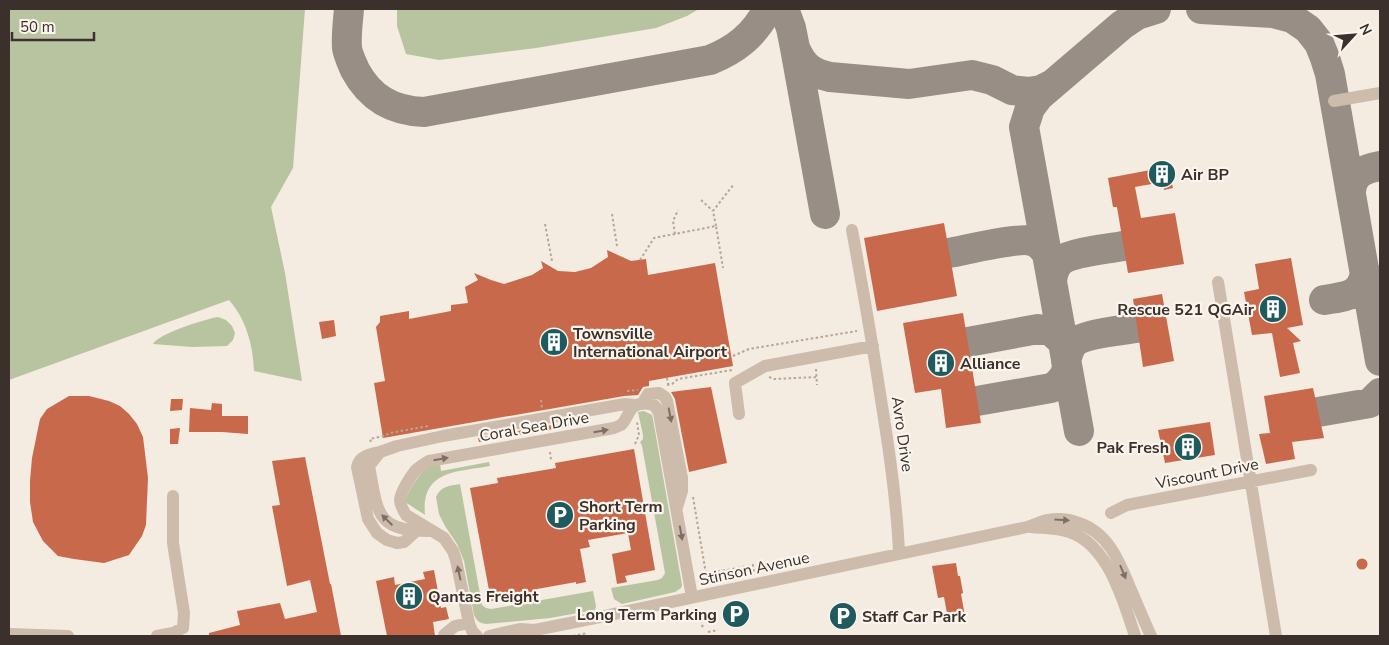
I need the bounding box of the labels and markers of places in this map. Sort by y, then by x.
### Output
building icon: Air BP [1147,159,1177,189]
place label: Air BP [1181,164,1229,186]
building icon: Rescue 521 QGAir [1258,294,1288,324]
place label: Rescue 521 QGAir [1117,299,1255,321]
place label: Townsville International Airport [573,323,728,363]
building icon: Townsville International Airport [539,327,569,357]
building icon: Alliance [926,348,956,378]
place label: Alliance [960,353,1021,375]
building icon: Pak Fresh [1173,432,1203,462]
place label: Pak Fresh [1096,437,1169,459]
place label: Short Term Parking [579,496,663,536]
parking icon: Short Term Parking [545,500,575,530]
building icon: Qantas Freight [394,581,424,611]
place label: Qantas Freight [428,586,539,608]
parking icon: Long Term Parking [721,599,751,629]
parking icon: Staff Car Park [828,601,858,631]
place label: Long Term Parking [577,604,717,626]
place label: Staff Car Park [862,606,967,628]

